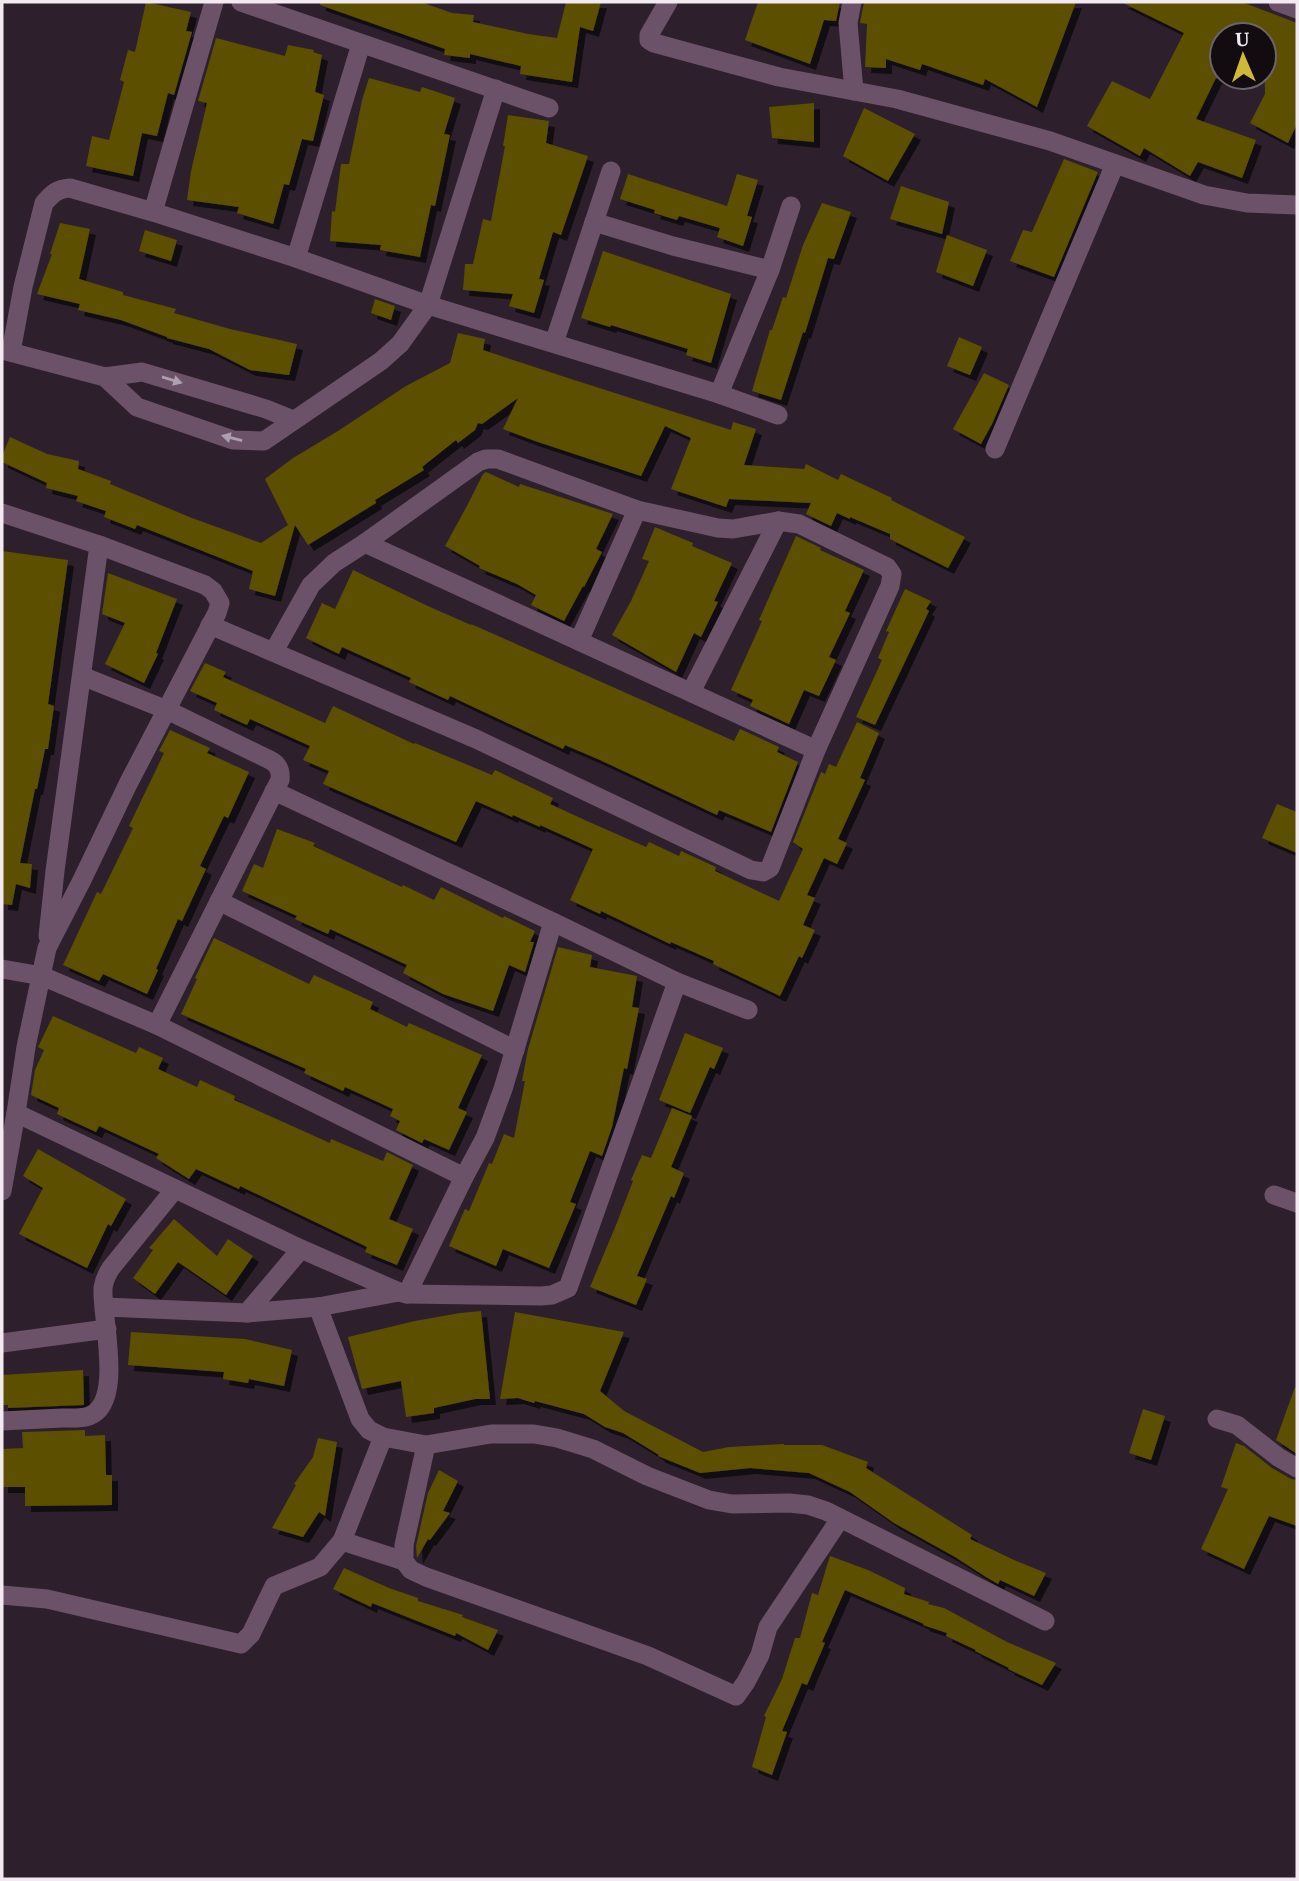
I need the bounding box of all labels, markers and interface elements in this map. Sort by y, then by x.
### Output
north arrow [1208,21,1278,91]
text: U [1235,27,1250,51]
one-way arrow [161,376,182,386]
one-way arrow [221,432,243,443]

